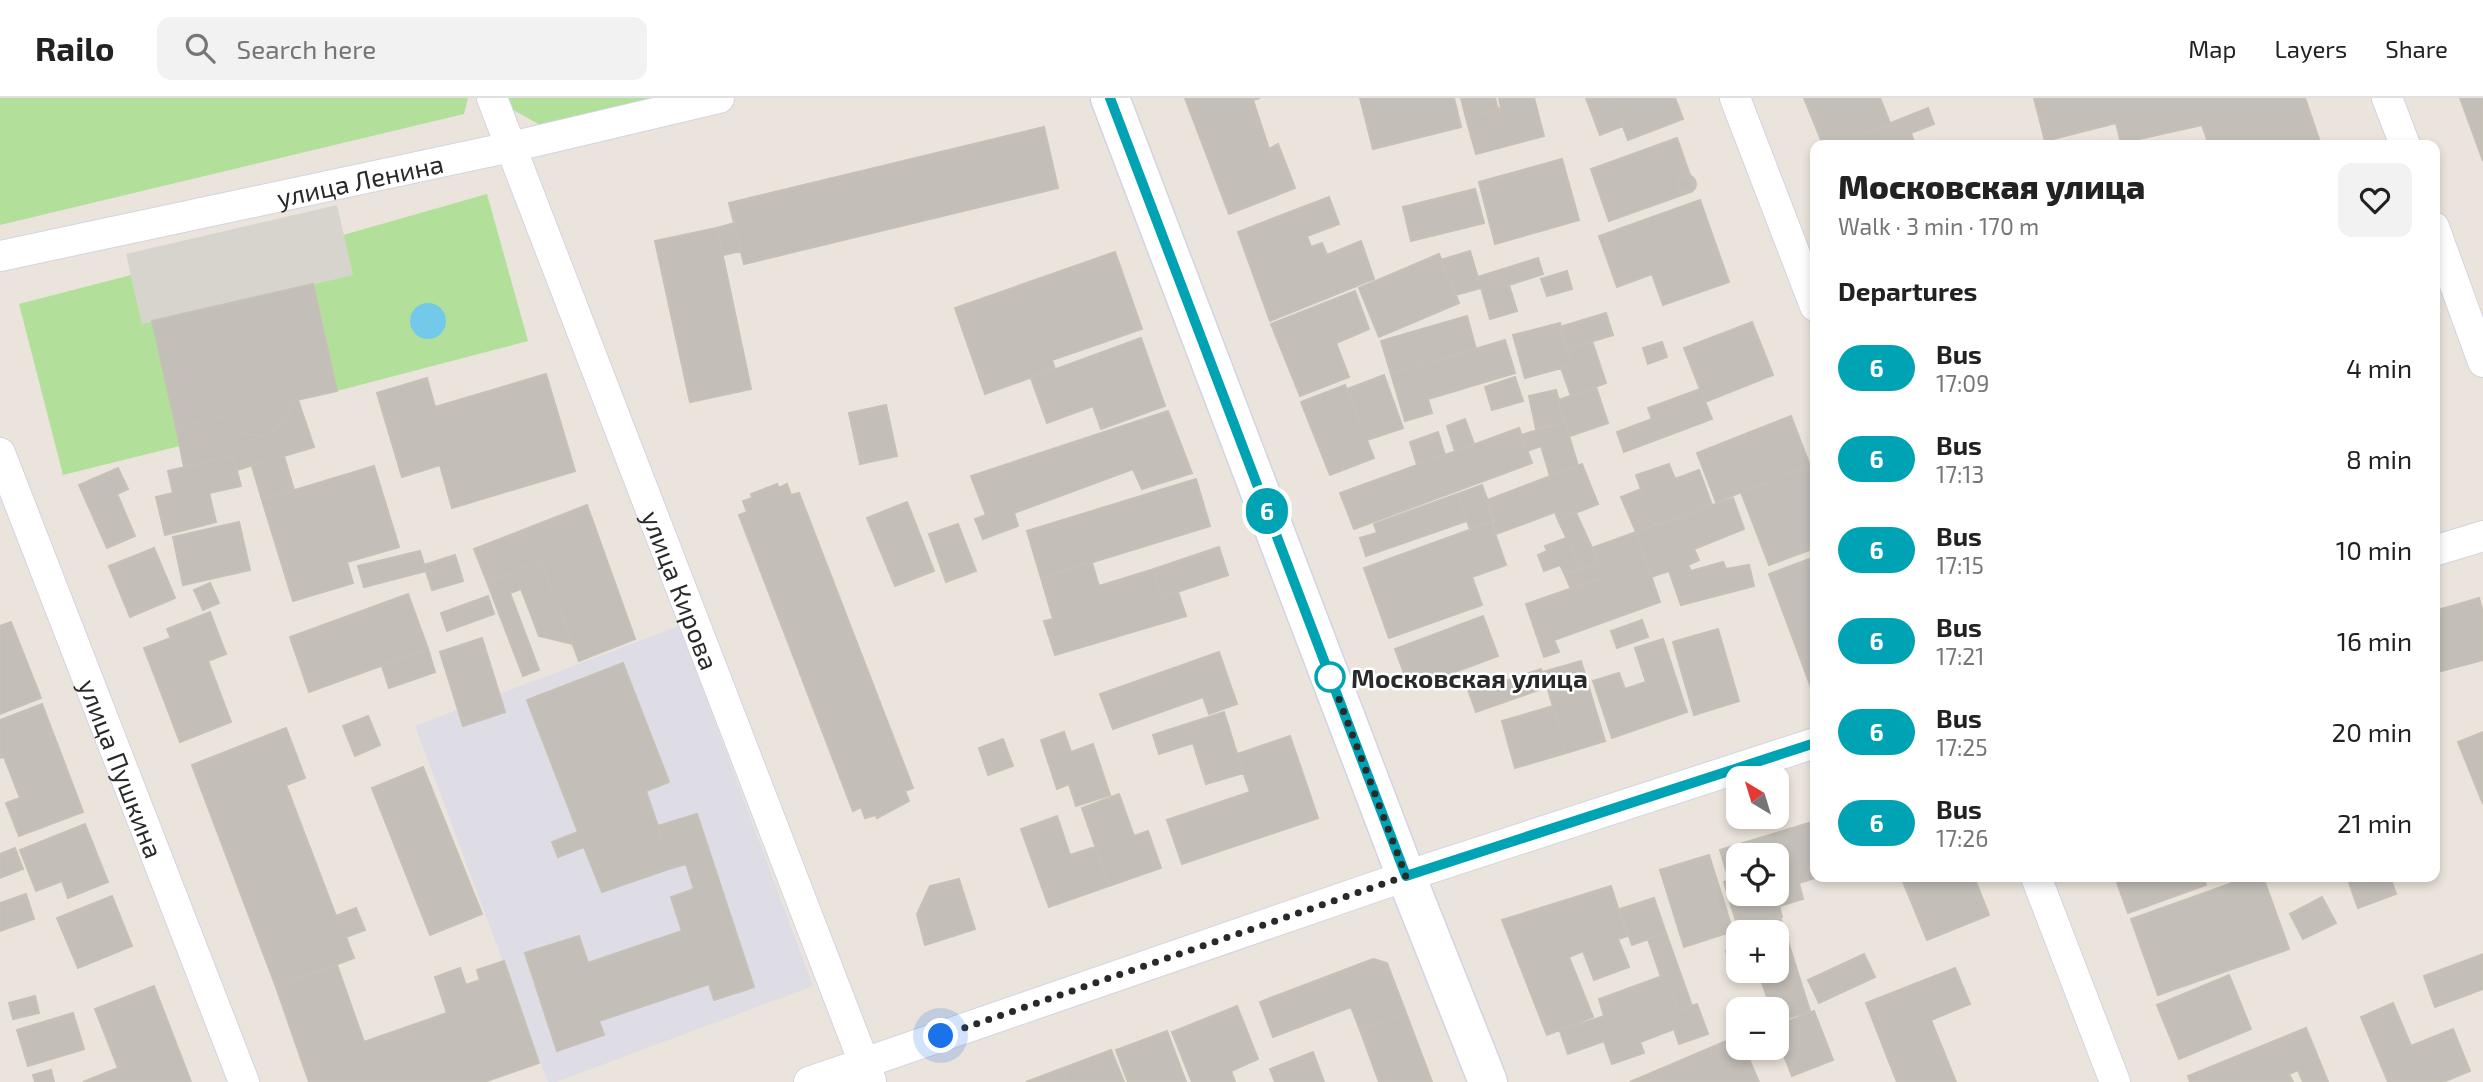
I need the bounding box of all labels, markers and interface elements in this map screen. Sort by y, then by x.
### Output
search box [157,17,647,80]
text: Railo [35,28,115,68]
icon: search [181,29,219,67]
text: Search here [237,33,376,64]
text: Map [2188,34,2236,63]
text: Layers [2274,34,2347,63]
text: Share [2385,34,2448,63]
street label: улица Ленина [274,146,446,213]
button: heart [2338,163,2412,237]
text: Московская улица [1838,166,2145,206]
text: Walk · 3 min · 170 m [1838,212,2039,240]
text: Departures [1838,275,1977,306]
text: Bus [1936,338,1982,369]
text: 4 min [2346,352,2412,383]
text: 6 [1869,353,1884,382]
text: 17:09 [1936,369,1989,397]
text: Bus [1936,429,1982,460]
text: 8 min [2346,443,2412,474]
text: 6 [1869,444,1884,473]
text: 17:13 [1936,460,1984,488]
line badge: 6 [1244,488,1290,534]
text: 6 [1260,496,1274,525]
street label: улица Кирова [636,506,726,674]
text: Bus [1936,520,1982,551]
text: 10 min [2336,534,2412,565]
text: 6 [1869,535,1884,564]
text: 17:15 [1936,551,1984,579]
text: Bus [1936,611,1982,642]
text: 16 min [2337,625,2412,656]
text: 6 [1869,626,1884,655]
text: 17:21 [1936,642,1984,670]
marker: Московская улица [1315,662,1345,692]
place label: Московская улица [1351,662,1588,693]
street label: улица Пушкина [73,674,171,862]
text: Bus [1936,702,1982,733]
text: 20 min [2332,716,2412,747]
text: 6 [1869,717,1884,746]
text: 17:25 [1936,733,1988,761]
north arrow [1726,766,1788,830]
map controls [1726,766,1789,1060]
text: Bus [1936,793,1982,824]
text: 21 min [2337,807,2412,838]
text: 6 [1869,808,1884,837]
text: 17:26 [1936,824,1988,852]
button: locate [1726,843,1789,906]
button: + [1726,920,1789,983]
button: − [1726,997,1789,1060]
your location [923,1018,958,1053]

